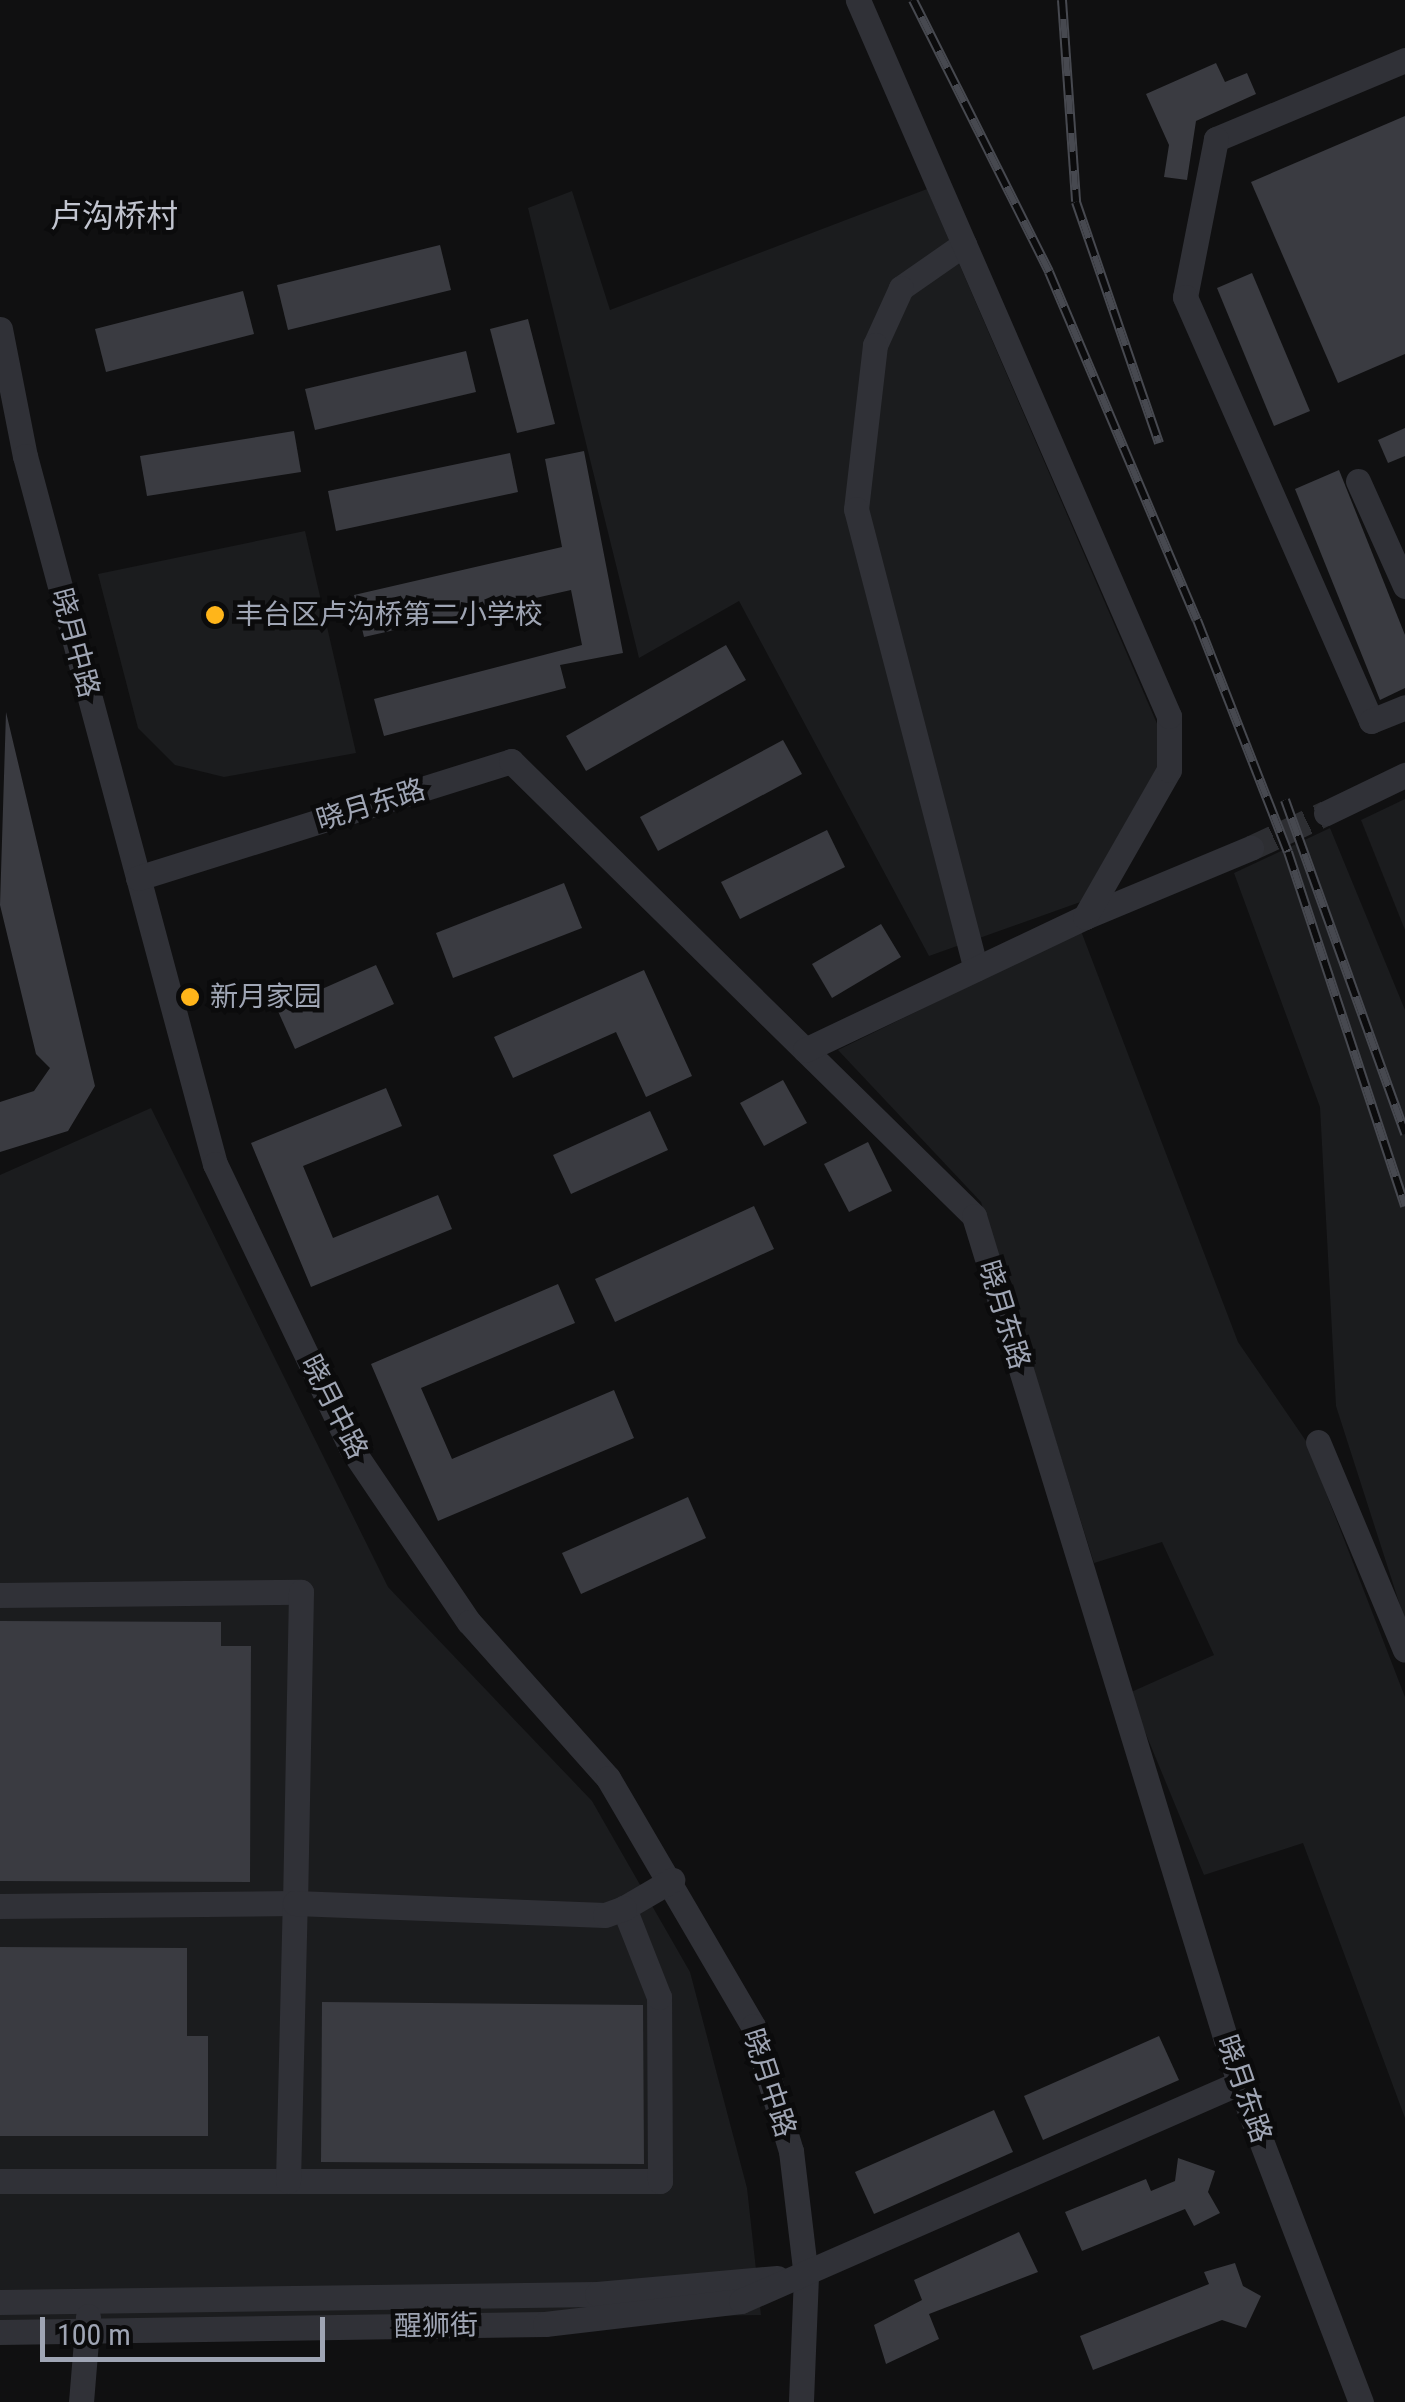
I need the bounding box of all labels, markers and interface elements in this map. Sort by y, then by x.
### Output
district label: 卢沟桥村 [50,197,178,235]
street label: 晓月中路 [44,585,106,701]
place label: 丰台区卢沟桥第二小学校 [235,598,543,632]
marker: 丰台区卢沟桥第二小学校 [204,604,226,626]
street label: 晓月东路 [313,773,429,837]
place label: 新月家园 [210,980,322,1014]
marker: 新月家园 [179,986,201,1008]
street label: 晓月东路 [972,1257,1036,1373]
street label: 晓月中路 [294,1349,374,1465]
street label: 晓月中路 [736,2025,802,2141]
street label: 晓月东路 [1210,2031,1278,2147]
scale bar [45,2297,330,2359]
street label: 醒狮街 [394,2308,478,2344]
text: 100 m [57,2317,131,2352]

